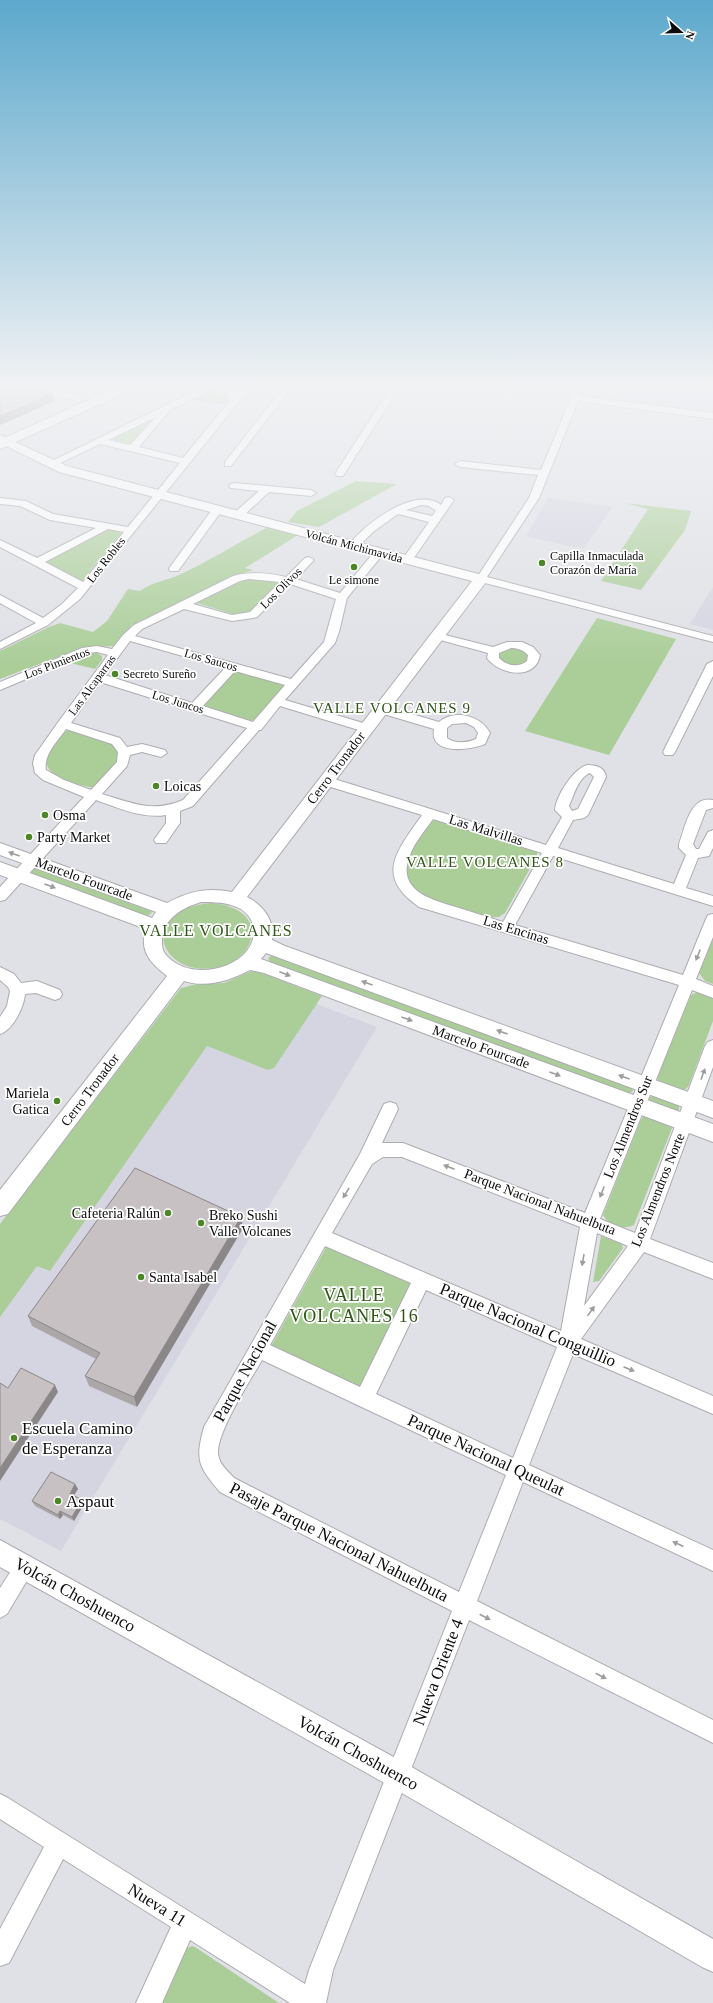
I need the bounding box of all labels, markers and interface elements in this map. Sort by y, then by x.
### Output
north arrow [661,12,701,52]
text: N [683,30,697,41]
street label: Volcán Michimavida [304,526,405,566]
street label: Los Robles [84,534,128,586]
place label: Capilla Inmaculada Corazón de María [550,549,644,577]
marker: Capilla Inmaculada Corazón de María [537,558,547,568]
marker: Le simone [349,562,359,572]
street label: Los Olivos [257,564,305,612]
place label: Le simone [329,573,379,587]
street label: Los Pimientos [22,644,92,682]
street label: Los Saucos [183,646,240,674]
street label: Las Alcaparras [65,652,119,718]
place label: Secreto Sureño [123,667,196,681]
marker: Secreto Sureño [110,669,120,679]
street label: Los Juncos [150,687,206,717]
district label: VALLE VOLCANES 9 [313,700,471,716]
street label: Cerro Tronador [304,729,368,807]
place label: Loicas [164,779,201,794]
marker: Loicas [151,781,161,791]
place label: Osma [53,808,86,823]
marker: Osma [40,810,50,820]
street label: Las Malvillas [447,812,525,848]
place label: Party Market [37,830,111,845]
marker: Party Market [24,832,34,842]
one-way arrow [7,850,19,856]
street label: Marcelo Fourcade [33,854,135,904]
district label: VALLE VOLCANES 8 [406,854,564,870]
one-way arrow [44,884,56,890]
street label: Las Encinas [481,913,551,947]
district label: VALLE VOLCANES [139,922,293,939]
one-way arrow [695,950,701,962]
one-way arrow [279,971,291,977]
one-way arrow [360,979,372,985]
one-way arrow [401,1017,413,1023]
street label: Marcelo Fourcade [430,1022,532,1072]
one-way arrow [495,1029,507,1035]
street label: Cerro Tronador [58,1051,122,1129]
one-way arrow [700,1067,706,1079]
one-way arrow [549,1072,561,1078]
street label: Los Almendros Sur [601,1073,655,1180]
one-way arrow [618,1073,630,1079]
place label: Mariela Gatica [5,1086,50,1117]
marker: Mariela Gatica [52,1096,62,1106]
street label: Los Almendros Norte [628,1131,688,1249]
one-way arrow [443,1163,455,1169]
street label: Parque Nacional Nahuelbuta [462,1166,619,1238]
one-way arrow [343,1187,350,1199]
one-way arrow [598,1187,604,1199]
place label: Cafeteria Ralún [72,1206,160,1221]
marker: Cafeteria Ralún [163,1208,173,1218]
place label: Breko Sushi Valle Volcanes [209,1208,291,1239]
marker: Breko Sushi Valle Volcanes [196,1218,206,1228]
one-way arrow [579,1254,585,1266]
place label: Santa Isabel [149,1270,217,1285]
marker: Santa Isabel [136,1272,146,1282]
street label: Parque Nacional Conguillio [437,1279,619,1371]
district label: VALLE VOLCANES 16 [289,1285,419,1326]
one-way arrow [587,1306,595,1316]
street label: Parque Nacional [209,1317,281,1425]
one-way arrow [624,1366,635,1372]
street label: Parque Nacional Queulat [405,1410,568,1500]
place label: Escuela Camino de Esperanza [22,1419,133,1458]
marker: Escuela Camino de Esperanza [9,1433,19,1443]
street label: Pasaje Parque Nacional Nahuelbuta [226,1478,452,1606]
place label: Aspaut [66,1492,114,1511]
marker: Aspaut [53,1496,63,1506]
one-way arrow [672,1541,683,1547]
street label: Volcán Choshuenco [11,1554,139,1636]
one-way arrow [479,1614,490,1620]
street label: Nueva Oriente 4 [409,1616,467,1728]
one-way arrow [595,1672,606,1679]
street label: Volcán Choshuenco [294,1712,422,1794]
street label: Nueva 11 [124,1880,190,1930]

